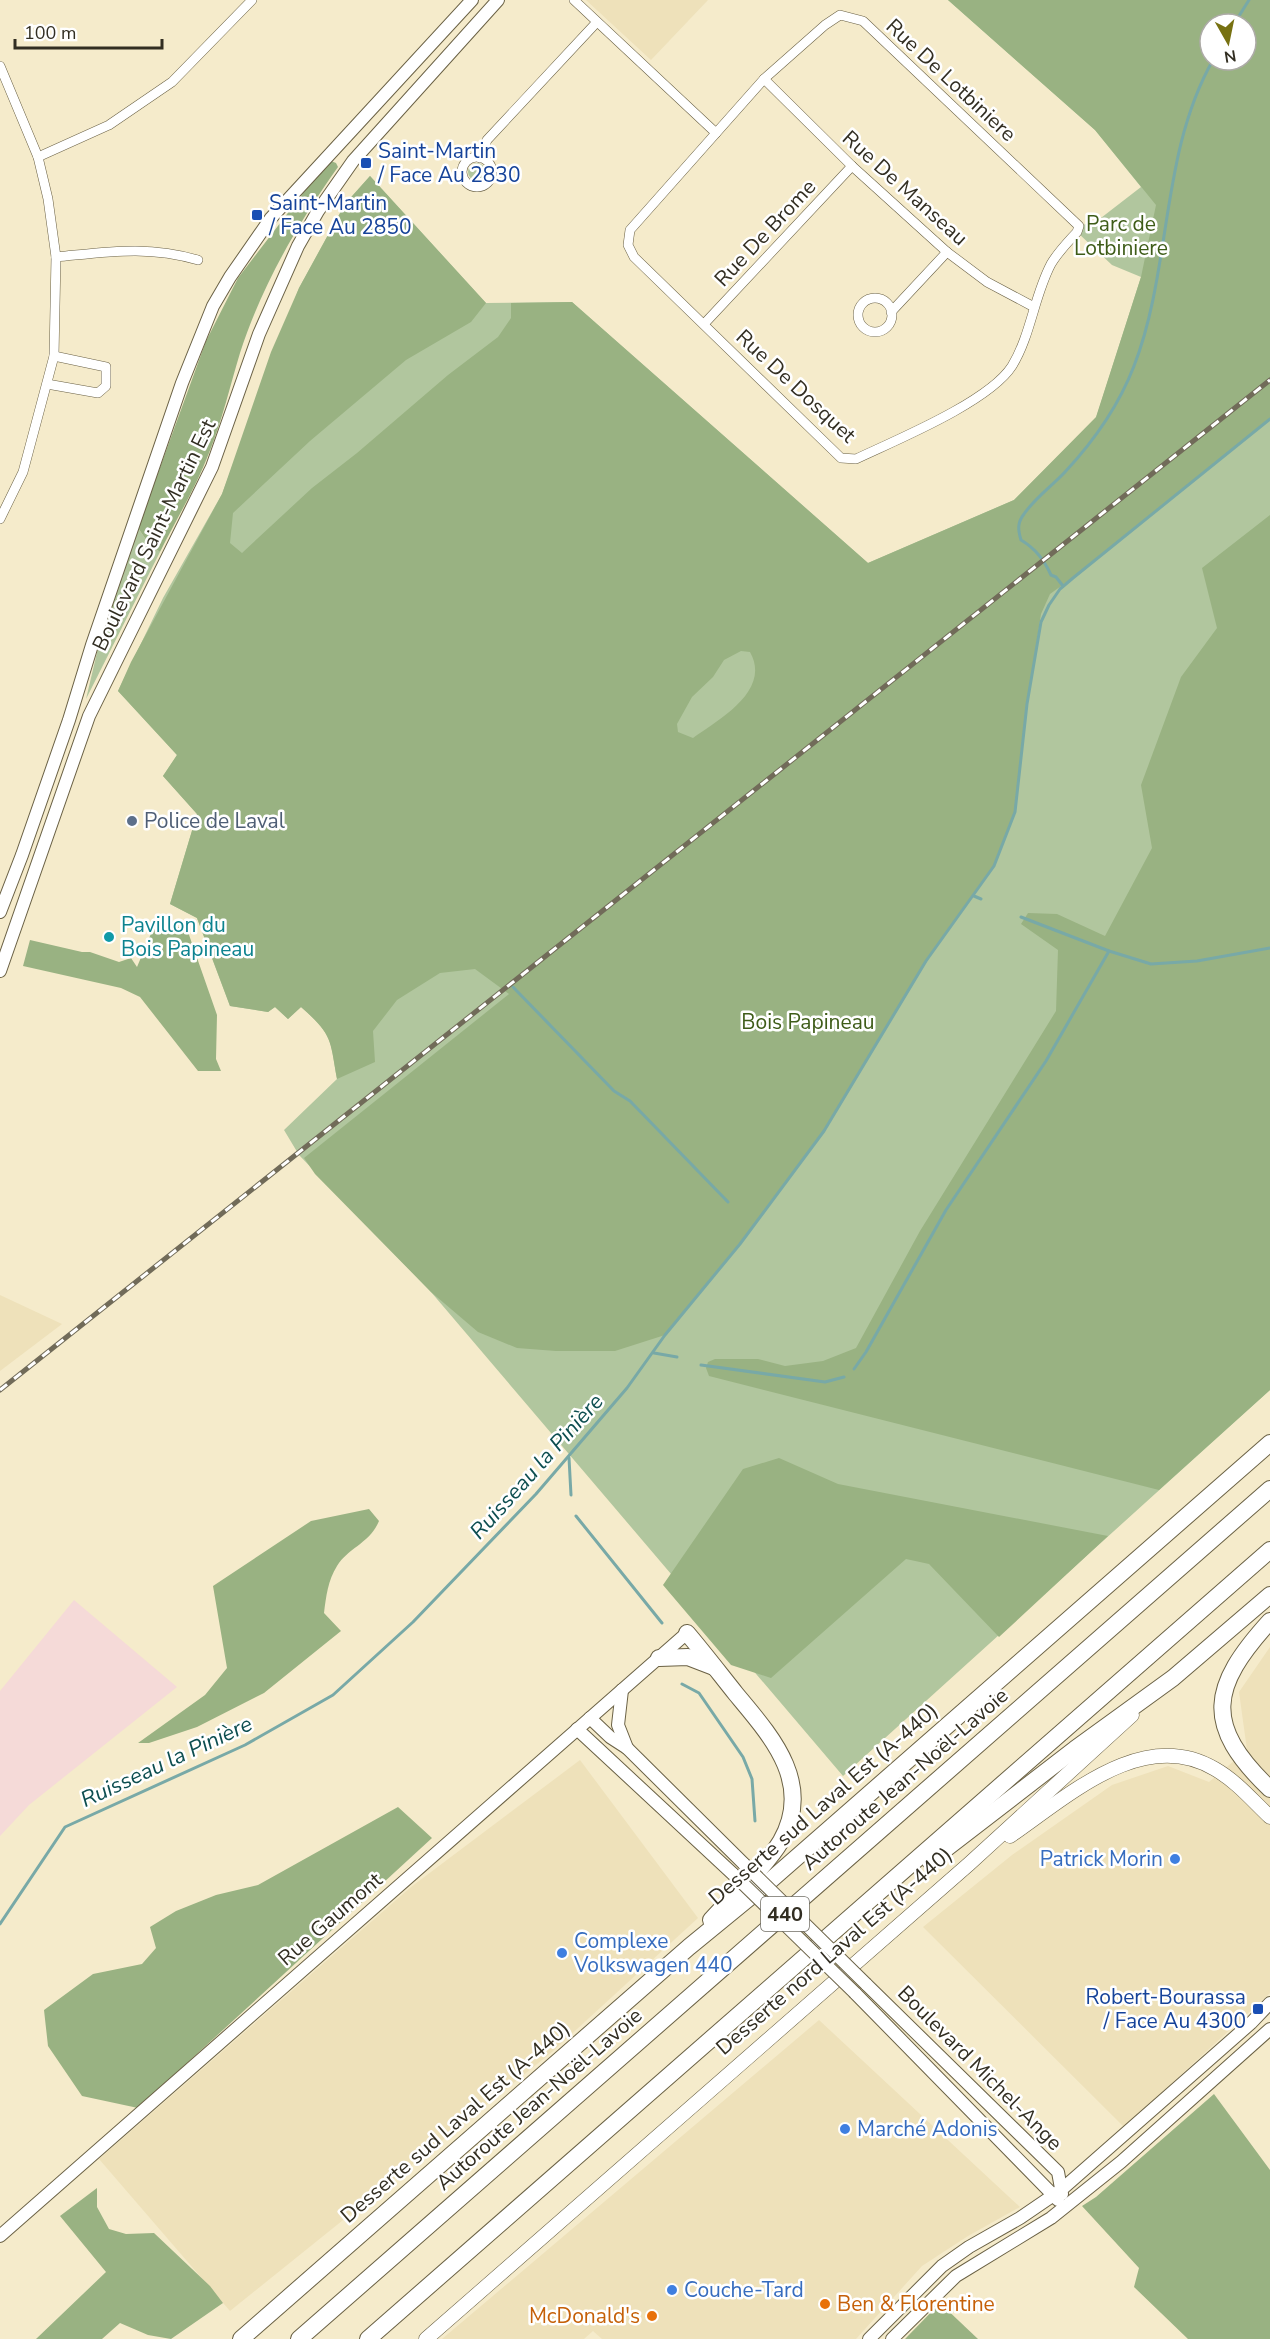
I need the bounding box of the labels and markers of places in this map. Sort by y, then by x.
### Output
place label: Saint-Martin / Face Au 2830 [377,137,521,189]
marker: Saint-Martin / Face Au 2830 [359,156,373,170]
place label: Saint-Martin / Face Au 2850 [268,189,412,241]
marker: Saint-Martin / Face Au 2850 [250,208,264,222]
place label: Police de Laval [144,807,286,835]
marker: Police de Laval [125,814,139,828]
place label: Pavillon du Bois Papineau [121,911,254,963]
marker: Pavillon du Bois Papineau [102,930,116,944]
place label: Patrick Morin [1040,1845,1163,1873]
marker: Patrick Morin [1168,1852,1182,1866]
place label: Complexe Volkswagen 440 [573,1927,733,1979]
marker: Complexe Volkswagen 440 [555,1946,569,1960]
place label: Robert-Bourassa / Face Au 4300 [1085,1983,1246,2035]
marker: Robert-Bourassa / Face Au 4300 [1251,2002,1265,2016]
place label: Marché Adonis [857,2115,998,2143]
marker: Marché Adonis [838,2122,852,2136]
place label: Couche-Tard [684,2276,804,2304]
marker: Couche-Tard [665,2283,679,2297]
place label: Ben & Florentine [837,2290,995,2318]
marker: Ben & Florentine [818,2297,832,2311]
place label: McDonald's [529,2302,640,2330]
marker: McDonald's [645,2309,659,2323]

